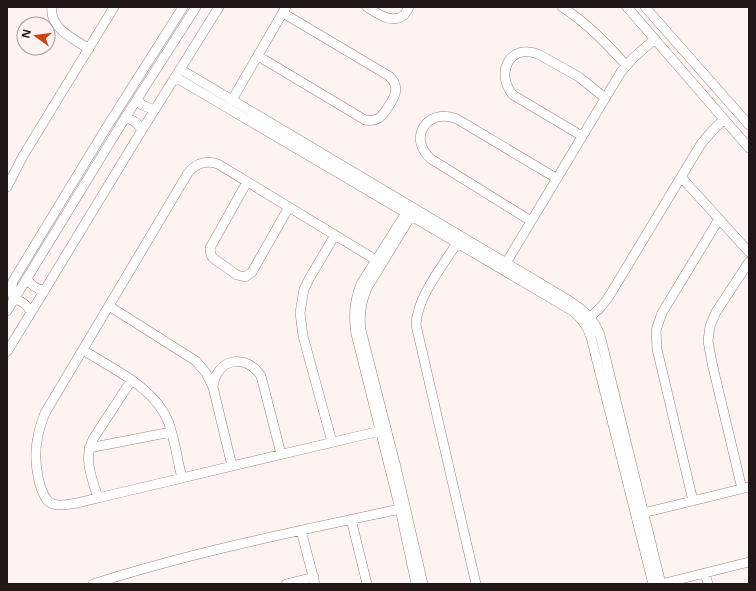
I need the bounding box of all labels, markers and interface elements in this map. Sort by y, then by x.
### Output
north arrow [16,16,56,56]
text: N [17,27,34,40]

